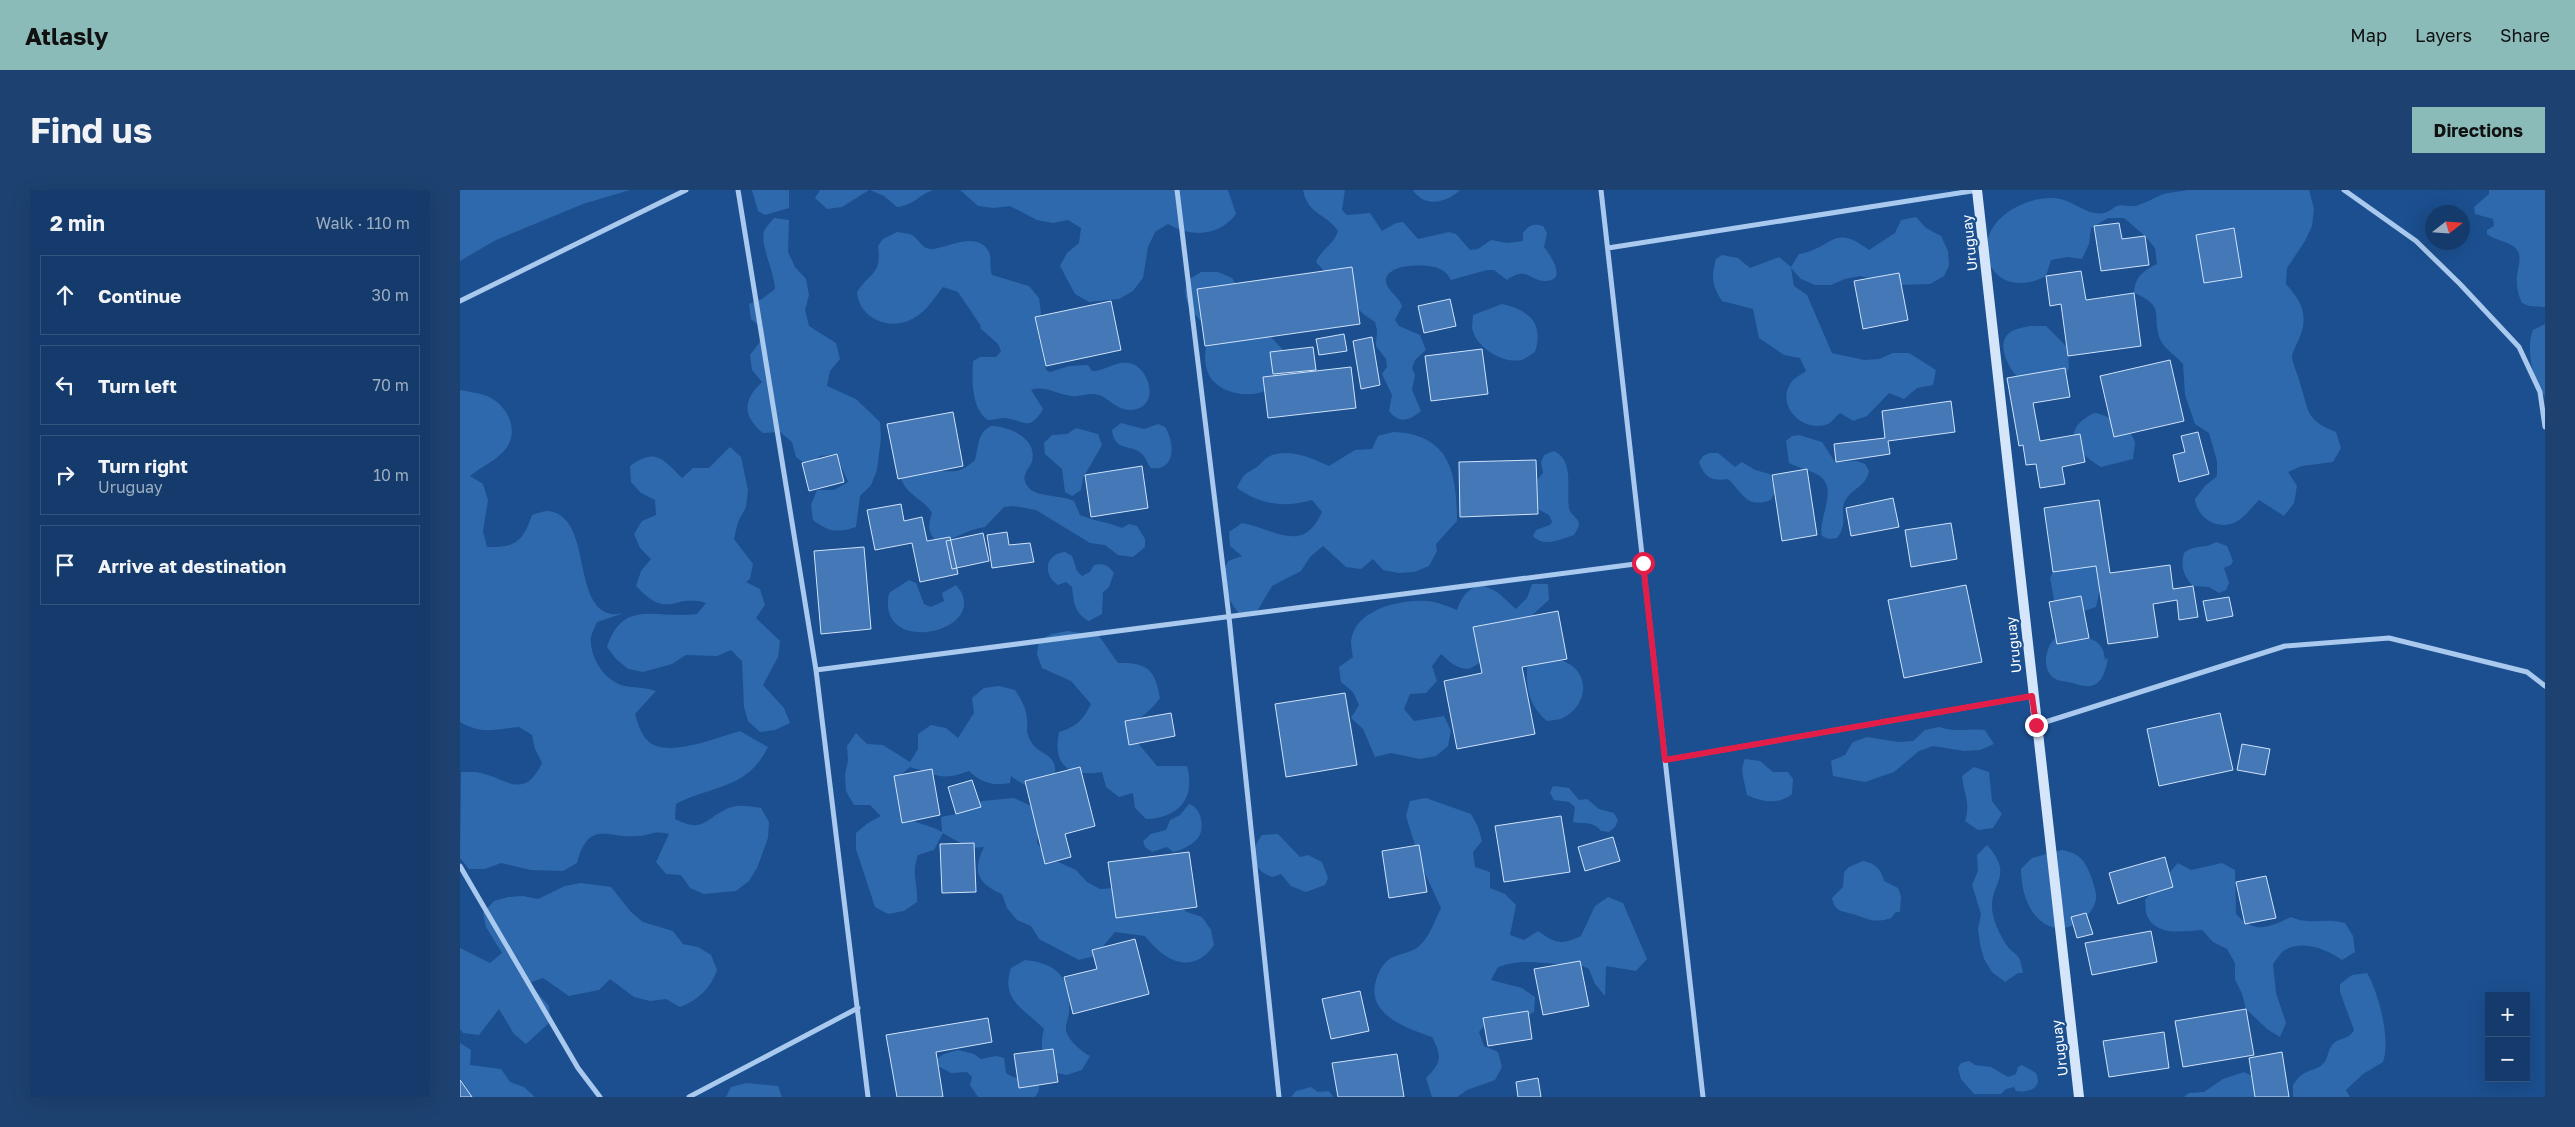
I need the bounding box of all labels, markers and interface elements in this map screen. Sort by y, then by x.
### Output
text: Atlasly [25,21,108,50]
text: Map [2350,24,2387,46]
text: Layers [2415,24,2472,46]
text: Share [2500,24,2550,46]
button: Directions [2412,107,2545,153]
text: Find us [30,109,152,151]
north arrow [2425,205,2470,250]
text: 2 min [50,210,105,236]
text: Walk · 110 m [316,213,410,233]
street label: Uruguay [1958,214,1980,272]
icon: ahead [51,281,79,309]
text: Continue [98,284,181,307]
text: 30 m [372,285,409,305]
icon: left [51,371,79,399]
text: Turn left [98,374,177,397]
text: 70 m [372,375,409,395]
text: Turn right [98,454,188,477]
icon: right [51,461,79,489]
text: 10 m [373,465,409,485]
text: Uruguay [98,477,163,497]
icon: arrive [51,551,79,579]
route start [1632,552,1655,575]
text: Arrive at destination [98,554,286,577]
street label: Uruguay [2002,616,2024,674]
route end [2025,714,2048,737]
map controls [2485,992,2530,1082]
button: + [2485,992,2530,1037]
street label: Uruguay [2047,1019,2071,1077]
button: − [2485,1037,2530,1082]

